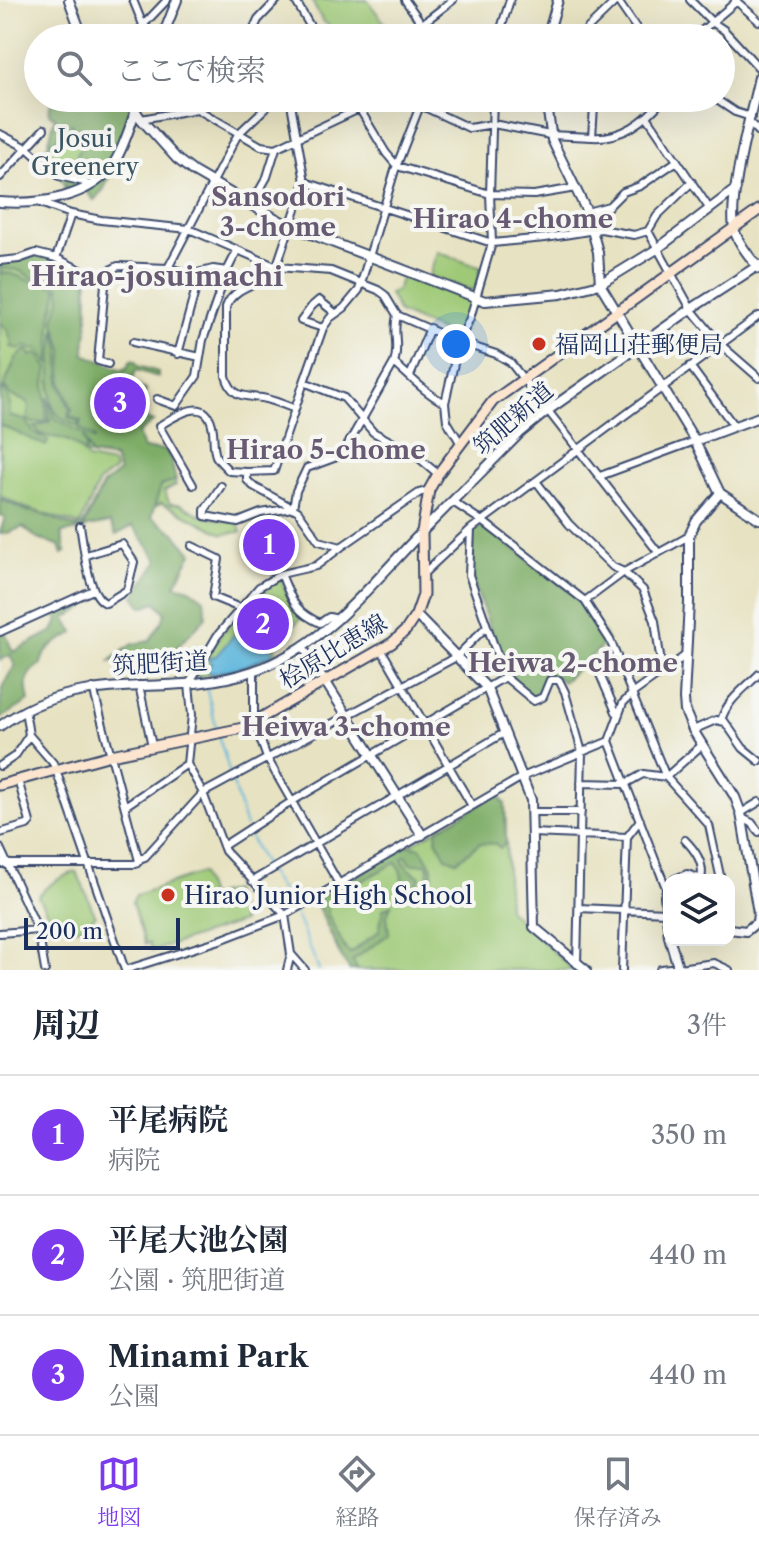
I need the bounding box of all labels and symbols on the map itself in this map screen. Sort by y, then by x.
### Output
park label: Josui Greenery [31,124,140,181]
district label: Sansodori 3-chome [211,181,345,243]
district label: Hirao 4-chome [413,203,613,235]
district label: Hirao-josuimachi [31,259,283,293]
your location [436,324,476,364]
place label: 福岡山荘郵便局 [555,330,723,359]
marker: 福岡山荘郵便局 [530,335,548,353]
pin: 3 [94,373,146,433]
street label: 筑肥新道 [467,376,559,460]
district label: Hirao 5-chome [226,434,426,466]
pin: 1 [243,515,295,575]
pin: 2 [237,594,289,654]
street label: 桧原比恵線 [274,608,392,694]
street label: 筑肥街道 [111,646,209,680]
district label: Heiwa 2-chome [468,647,678,679]
district label: Heiwa 3-chome [241,711,451,743]
place label: Hirao Junior High School [184,881,472,910]
marker: Hirao Junior High School [159,886,177,904]
scale bar [24,914,180,950]

